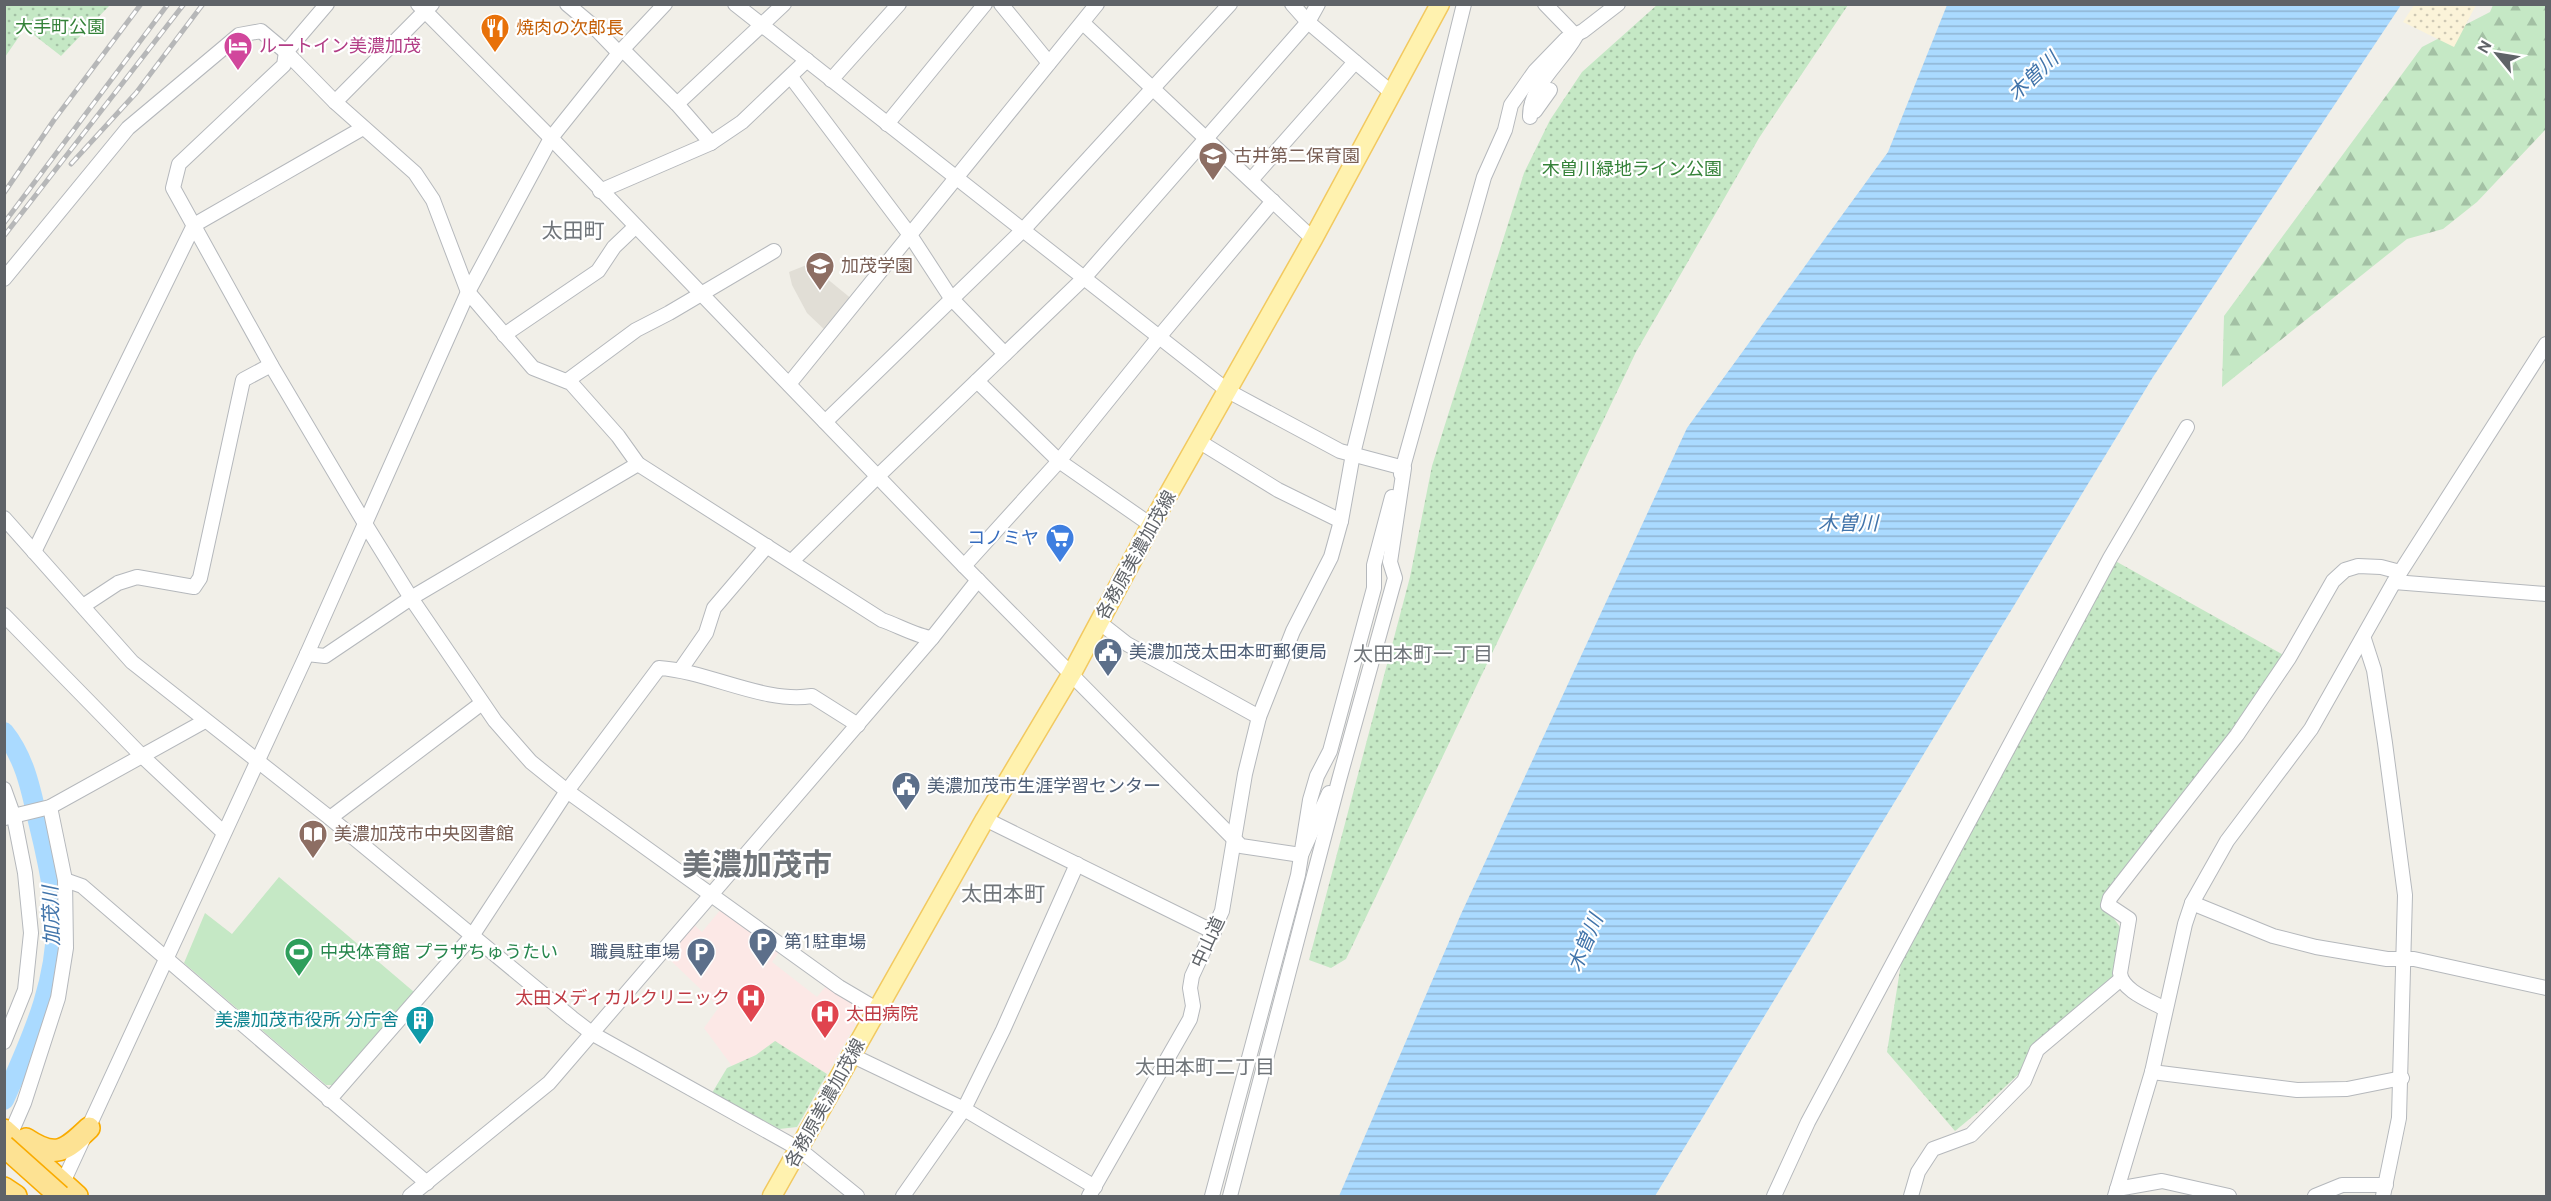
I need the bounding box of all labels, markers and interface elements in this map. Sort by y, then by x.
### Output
restaurant icon: 焼肉の次郎長 [479,12,511,54]
park label: 大手町公園 [15,16,105,36]
place label: 焼肉の次郎長 [516,17,624,37]
north arrow [2467,24,2527,84]
hotel icon: ルートイン美濃加茂 [222,30,254,72]
place label: ルートイン美濃加茂 [259,35,421,55]
text: N [2473,37,2495,56]
water label: 木曽川 [2003,45,2064,105]
school or university icon: 古井第二保育園 [1197,140,1229,182]
place label: 古井第二保育園 [1234,145,1360,165]
park label: 木曽川緑地ライン公園 [1542,158,1722,178]
district label: 太田町 [542,218,605,242]
school or university icon: 加茂学園 [804,250,836,292]
place label: 加茂学園 [841,255,913,275]
street label: 各務原美濃加茂線 [1091,487,1179,622]
water label: 木曽川 [1818,511,1880,534]
supermarket icon: コノミヤ [1044,522,1076,564]
place label: コノミヤ [967,527,1039,547]
public building icon: 美濃加茂太田本町郵便局 [1092,636,1124,678]
place label: 美濃加茂太田本町郵便局 [1129,641,1327,661]
district label: 太田本町一丁目 [1353,642,1493,665]
public building icon: 美濃加茂市生涯学習センター [890,770,922,812]
place label: 美濃加茂市生涯学習センター [927,775,1161,795]
library icon: 美濃加茂市中央図書館 [297,818,329,860]
place label: 美濃加茂市中央図書館 [334,823,514,843]
district label: 美濃加茂市 [682,847,832,881]
district label: 太田本町 [961,881,1045,905]
water label: 加茂川 [38,884,63,946]
water label: 木曽川 [1562,909,1608,975]
street label: 中山道 [1187,913,1228,970]
parking icon: 第1駐車場 [747,926,779,968]
place label: 第1駐車場 [784,931,866,951]
sports icon: 中央体育館 プラザちゅうたい [283,936,315,978]
parking icon: 職員駐車場 [685,936,717,978]
place label: 中央体育館 プラザちゅうたい [320,941,558,961]
place label: 職員駐車場 [590,941,680,961]
hospital icon: 太田メディカルクリニック [735,982,767,1024]
place label: 太田メディカルクリニック [515,987,730,1007]
hospital icon: 太田病院 [809,998,841,1040]
place label: 太田病院 [846,1003,918,1023]
building icon: 美濃加茂市役所 分庁舎 [404,1004,436,1046]
place label: 美濃加茂市役所 分庁舎 [215,1009,399,1029]
street label: 各務原美濃加茂線 [780,1035,868,1170]
district label: 太田本町二丁目 [1135,1055,1275,1078]

